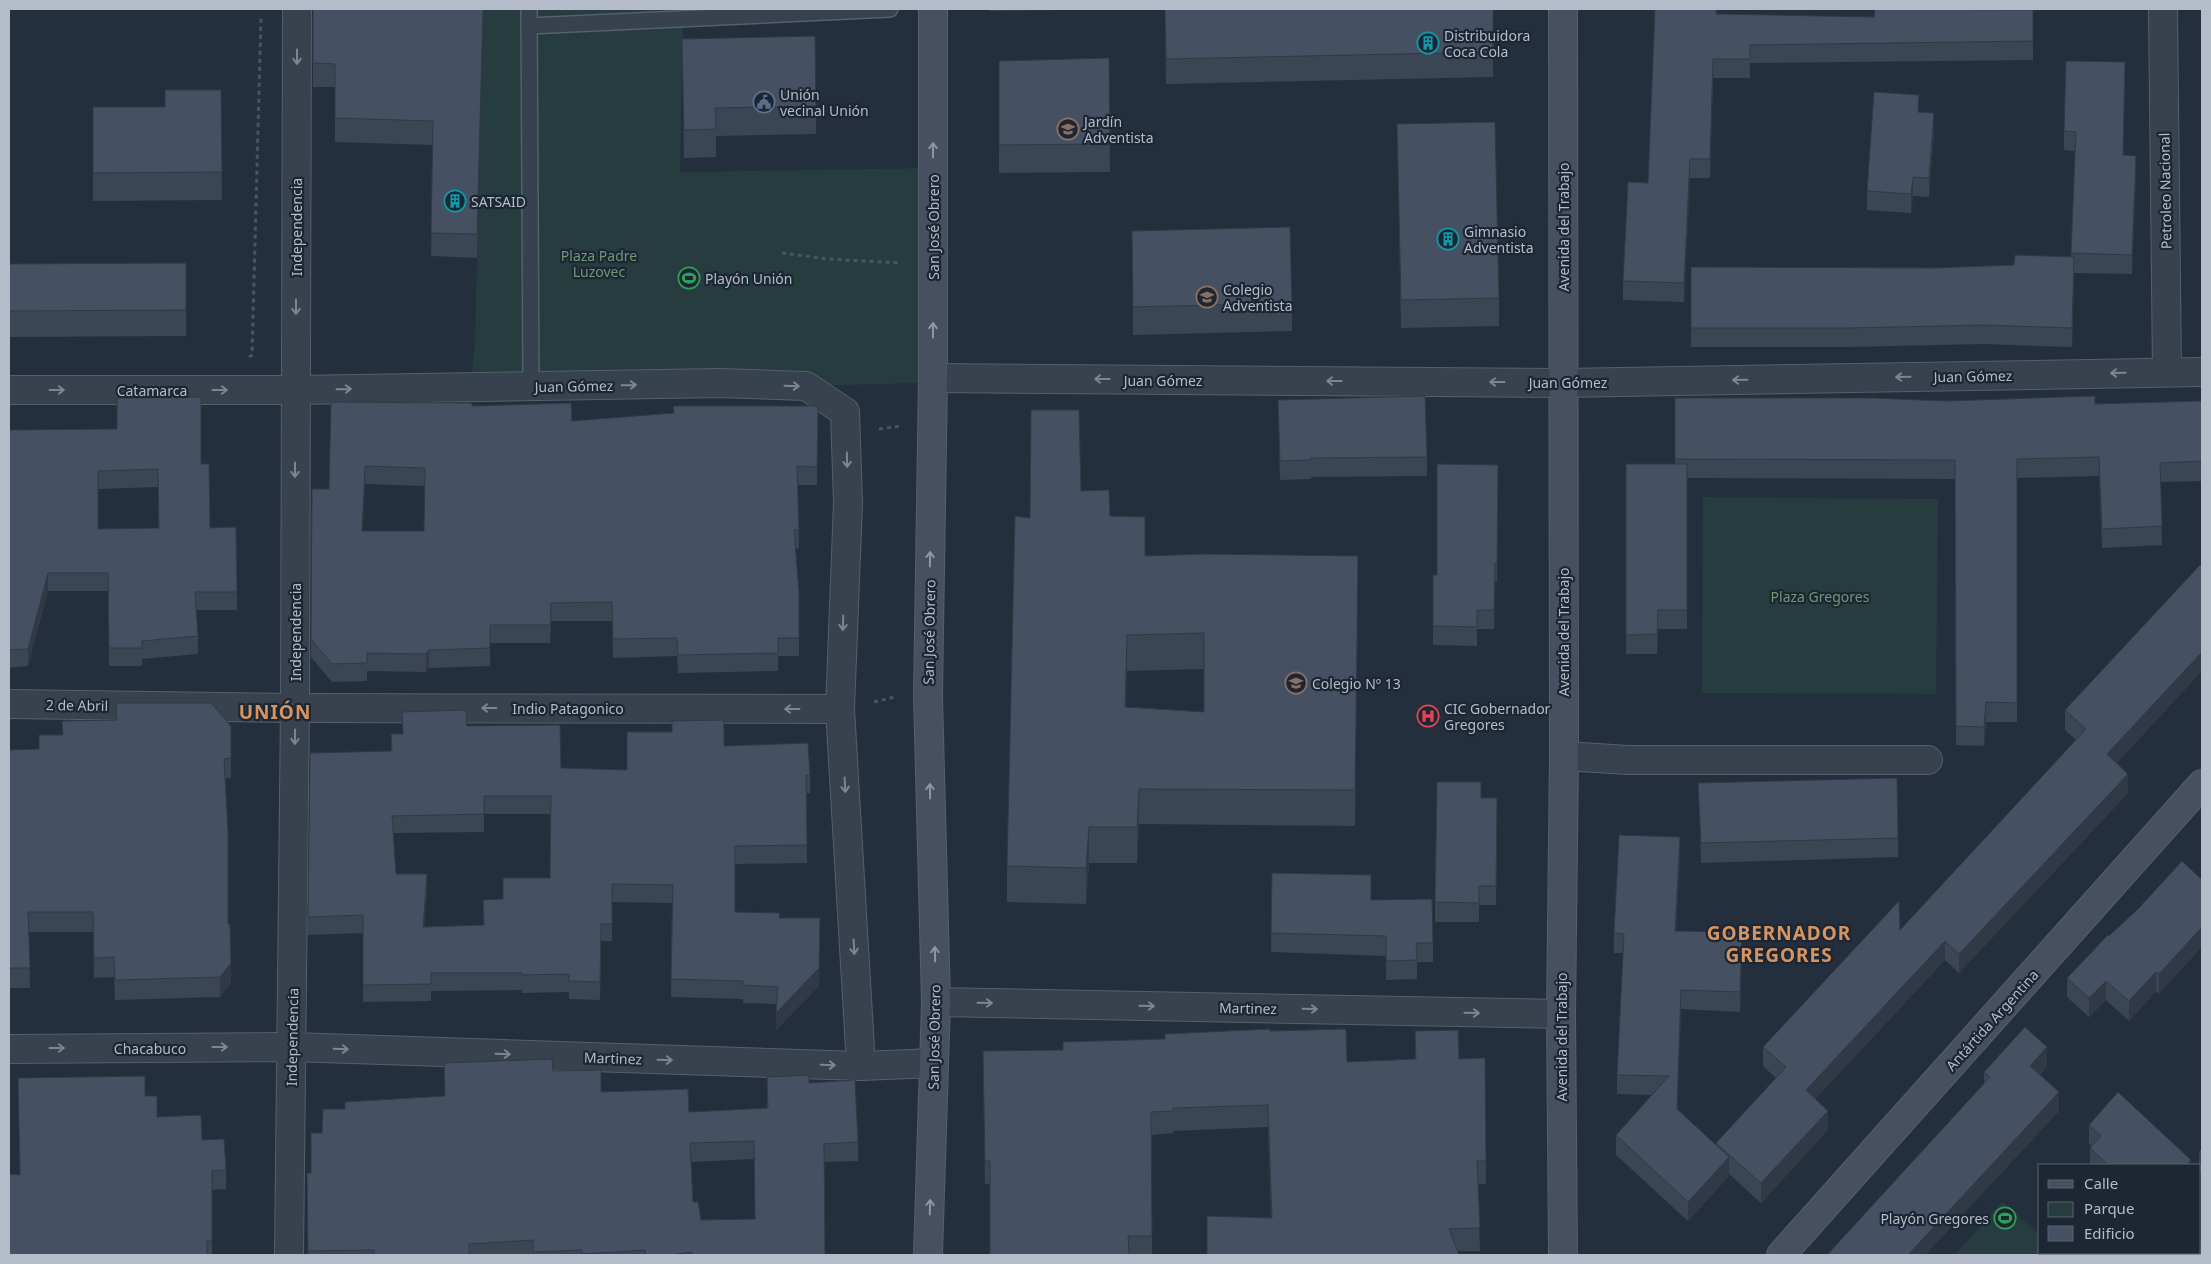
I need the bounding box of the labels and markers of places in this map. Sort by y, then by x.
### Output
place label: Distribuidora Coca Cola [1444,26,1530,61]
building icon: Distribuidora Coca Cola [1416,31,1440,55]
place label: Unión vecinal Unión [780,85,869,120]
public building icon: Unión vecinal Unión [752,90,776,114]
place label: Jardín Adventista [1082,112,1154,147]
school or university icon: Jardín Adventista [1056,117,1080,141]
building icon: SATSAID [443,189,467,213]
place label: SATSAID [471,192,526,211]
place label: Gimnasio Adventista [1464,222,1534,257]
building icon: Gimnasio Adventista [1436,227,1460,251]
sports icon: Playón Unión [677,266,701,290]
place label: Playón Unión [705,269,792,288]
place label: Colegio Adventista [1223,280,1293,315]
school or university icon: Colegio Adventista [1195,285,1219,309]
school or university icon: Colegio Nº 13 [1284,671,1308,695]
place label: Colegio Nº 13 [1312,674,1401,693]
place label: CIC Gobernador Gregores [1444,699,1551,734]
hospital icon: CIC Gobernador Gregores [1416,704,1440,728]
sports icon: Playón Gregores [1993,1206,2017,1230]
place label: Playón Gregores [1880,1209,1989,1228]

